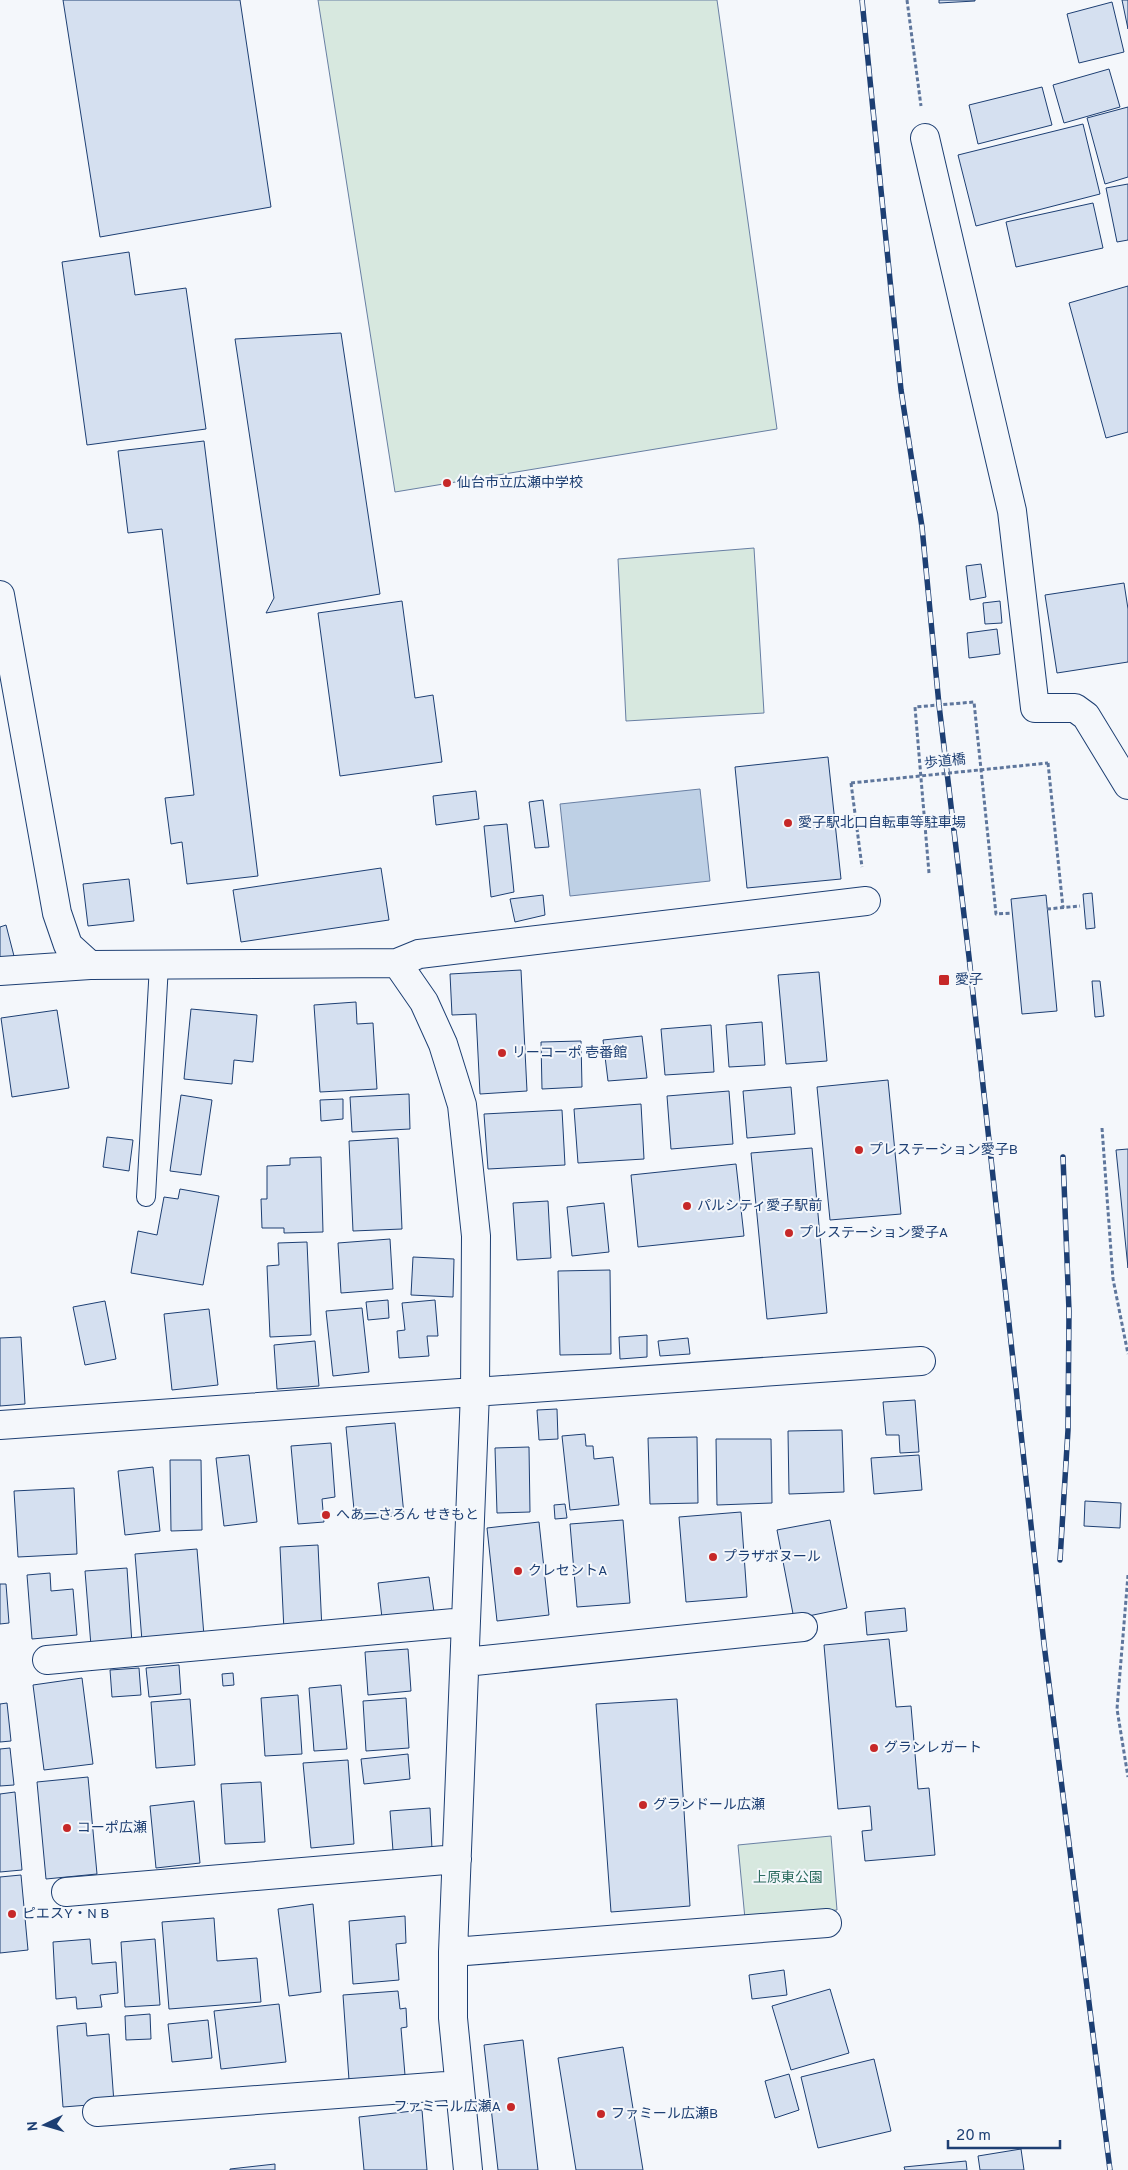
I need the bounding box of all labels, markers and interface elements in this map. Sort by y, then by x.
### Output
place label: 仙台市立広瀬中学校 [457,474,583,492]
marker: 仙台市立広瀬中学校 [441,477,453,489]
street label: 歩道橋 [923,751,967,773]
place label: 愛子駅北口自転車等駐車場 [798,814,966,832]
marker: 愛子駅北口自転車等駐車場 [782,817,794,829]
place label: 愛子 [955,972,983,989]
marker: 愛子 [937,973,951,987]
place label: リーコーポ 壱番館 [512,1045,627,1062]
marker: リーコーポ 壱番館 [496,1047,508,1059]
place label: プレステーション愛子B [869,1142,1018,1159]
marker: プレステーション愛子B [853,1144,865,1156]
place label: パルシティ愛子駅前 [697,1197,822,1215]
marker: パルシティ愛子駅前 [681,1200,693,1212]
place label: プレステーション愛子A [799,1225,948,1242]
marker: プレステーション愛子A [783,1227,795,1239]
place label: へあーさろん せきもと [336,1507,479,1524]
marker: へあーさろん せきもと [320,1509,332,1521]
place label: プラザボヌール [723,1549,821,1566]
marker: プラザボヌール [707,1551,719,1563]
place label: クレセントA [528,1563,608,1580]
marker: クレセントA [512,1565,524,1577]
place label: グランレガート [884,1740,982,1757]
marker: グランレガート [868,1742,880,1754]
place label: グランドール広瀬 [653,1797,765,1814]
marker: グランドール広瀬 [637,1799,649,1811]
place label: コーポ広瀬 [77,1820,147,1837]
marker: コーポ広瀬 [61,1822,73,1834]
park label: 上原東公園 [753,1870,823,1887]
place label: ピエスY・N B [22,1906,109,1923]
marker: ピエスY・N B [6,1908,18,1920]
place label: ファミール広瀬A [393,2099,501,2116]
north arrow [20,2100,70,2150]
marker: ファミール広瀬A [505,2101,517,2113]
place label: ファミール広瀬B [611,2106,718,2123]
marker: ファミール広瀬B [595,2108,607,2120]
scale bar [948,2118,1060,2150]
text: N [25,2120,42,2132]
text: 20 m [956,2127,991,2146]

